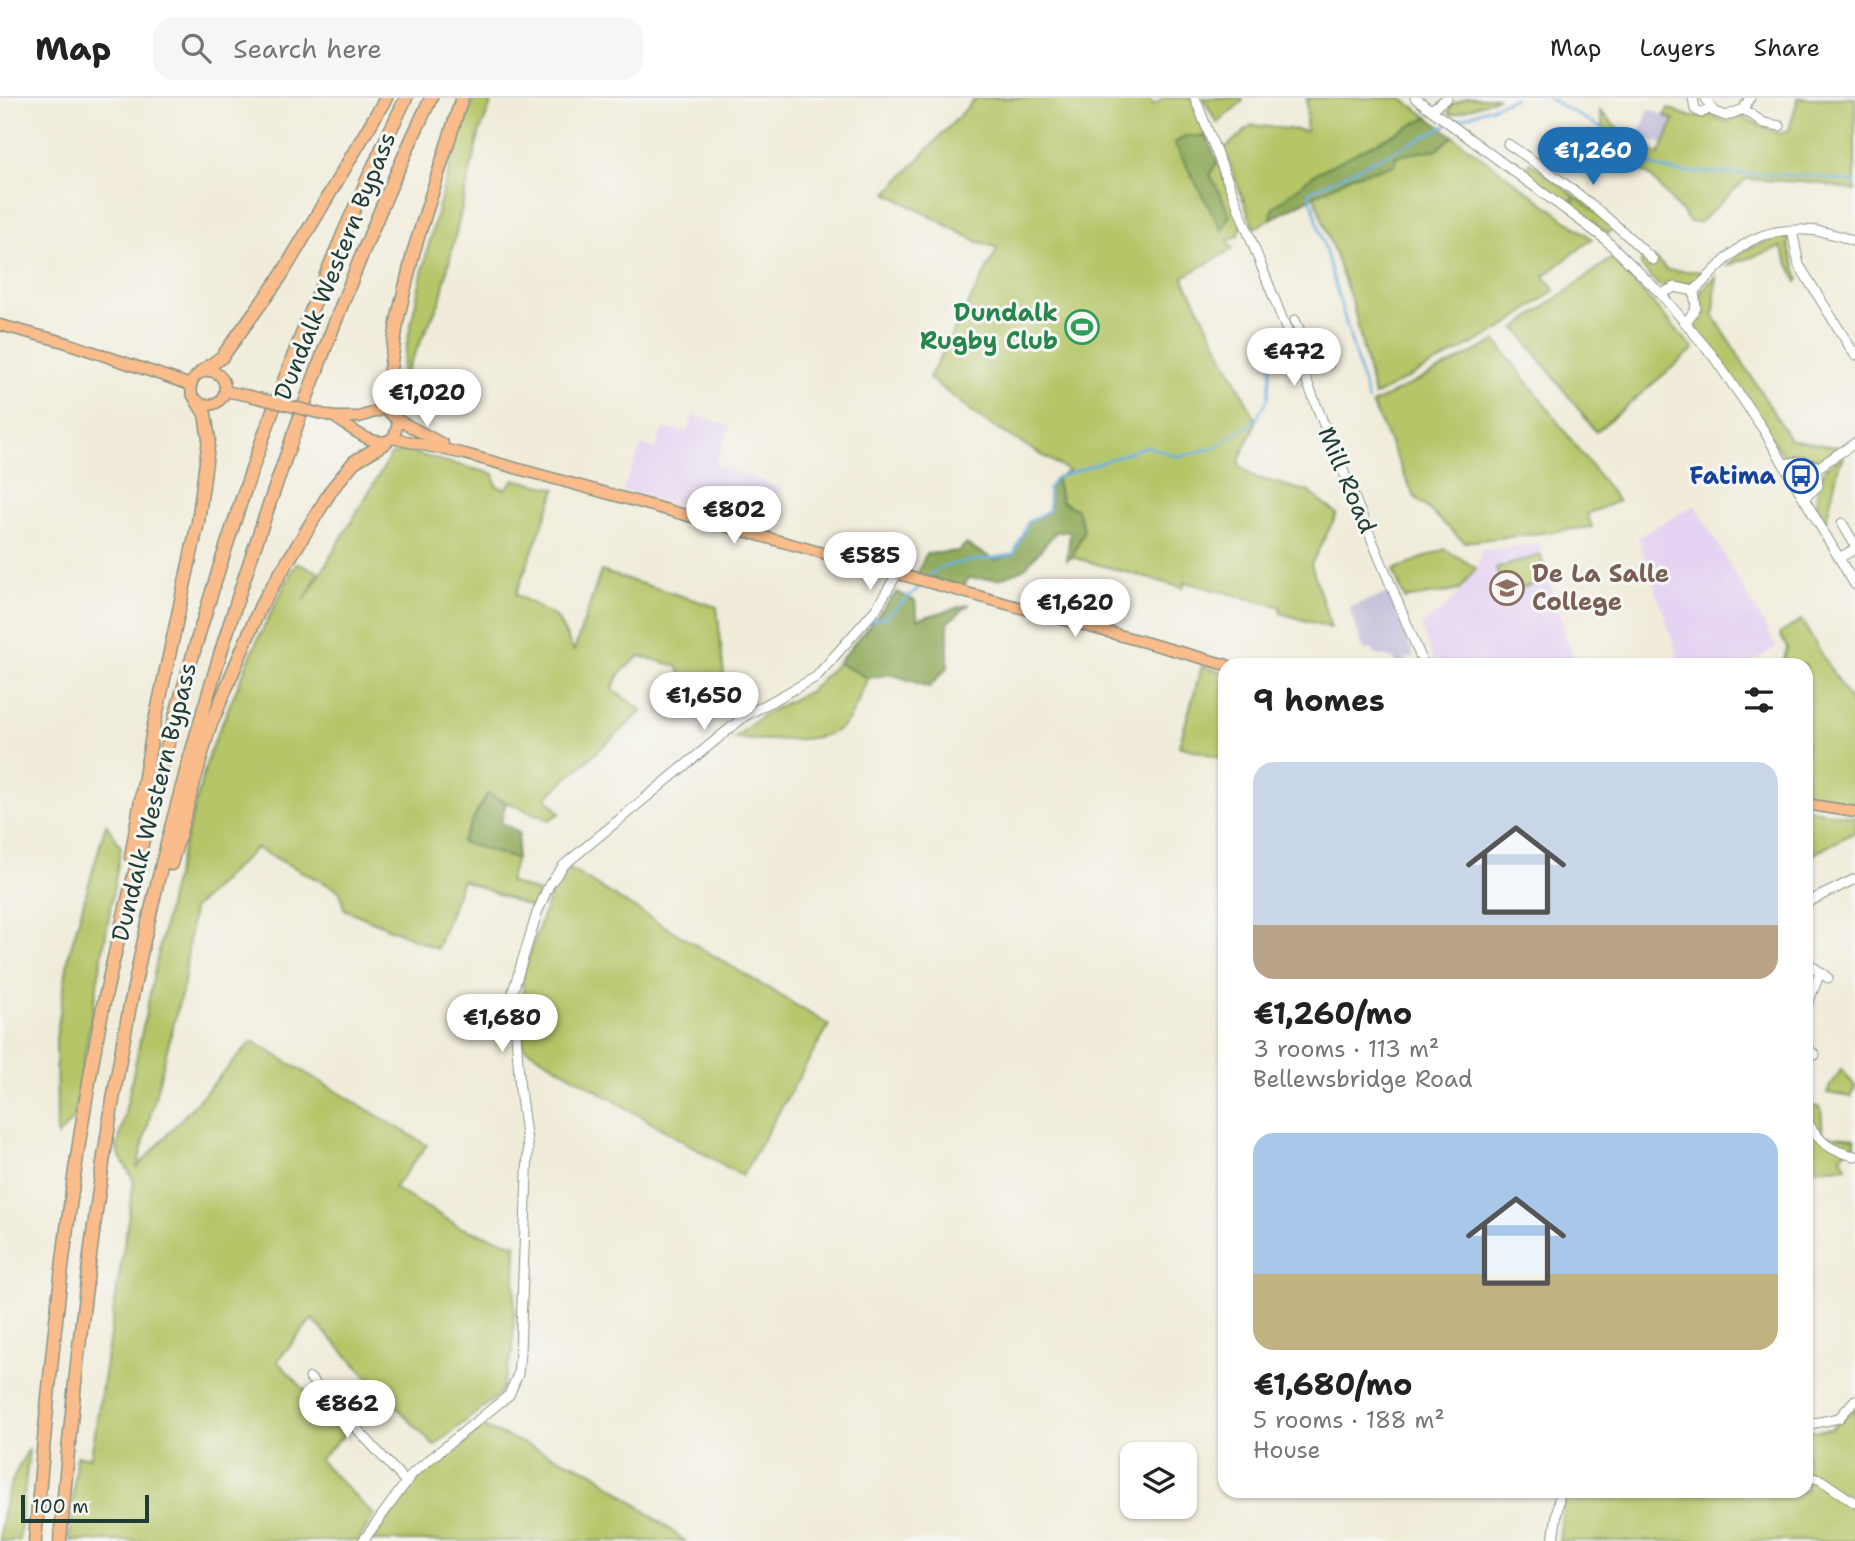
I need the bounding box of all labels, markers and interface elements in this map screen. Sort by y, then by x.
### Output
search box [153,17,643,80]
text: Map [35,26,111,71]
icon: search [177,29,215,67]
text: Search here [233,31,382,66]
text: Map [1550,32,1601,64]
text: Layers [1639,32,1716,64]
text: Share [1754,32,1820,64]
street label: Dundalk Western Bypass [267,127,403,405]
pin: €1,260 [1536,127,1650,187]
text: €1,260 [1554,135,1632,165]
place label: Dundalk Rugby Club [920,297,1058,357]
sports icon: Dundalk Rugby Club [1063,308,1101,346]
pin: €472 [1253,328,1335,388]
text: €472 [1263,336,1325,366]
pin: €1,020 [370,370,484,429]
text: €1,020 [388,377,466,407]
street label: Mill Road [1310,422,1384,538]
bus stop icon: Fatima [1782,457,1820,495]
place label: Fatima [1689,460,1777,492]
pin: €802 [693,486,775,546]
text: €802 [702,494,766,524]
pin: €585 [829,532,911,592]
text: €585 [840,540,900,570]
place label: De La Salle College [1532,558,1669,618]
school or university icon: De La Salle College [1488,569,1526,607]
pin: €1,620 [1018,580,1132,639]
text: €1,620 [1036,587,1114,617]
street label: Dundalk Western Bypass [104,659,204,945]
pin: €1,650 [647,672,761,732]
text: €1,650 [666,680,742,710]
text: 9 homes [1253,680,1385,721]
icon: filters [1740,681,1778,719]
icon: home [1453,807,1579,933]
text: €1,260/mo [1253,993,1412,1034]
pin: €1,680 [445,995,559,1054]
text: €1,680 [463,1002,541,1032]
text: 3 rooms · 113 m² [1253,1034,1439,1064]
text: Bellewsbridge Road [1253,1064,1473,1094]
icon: home [1453,1178,1579,1304]
text: €1,680/mo [1253,1364,1412,1405]
pin: €862 [306,1380,388,1440]
text: €862 [315,1388,379,1418]
text: 5 rooms · 188 m² [1253,1405,1445,1435]
text: House [1253,1435,1321,1465]
map controls [1120,1442,1197,1519]
button: layers [1120,1442,1197,1519]
scale bar [21,1492,149,1524]
text: 100 m [32,1494,89,1519]

